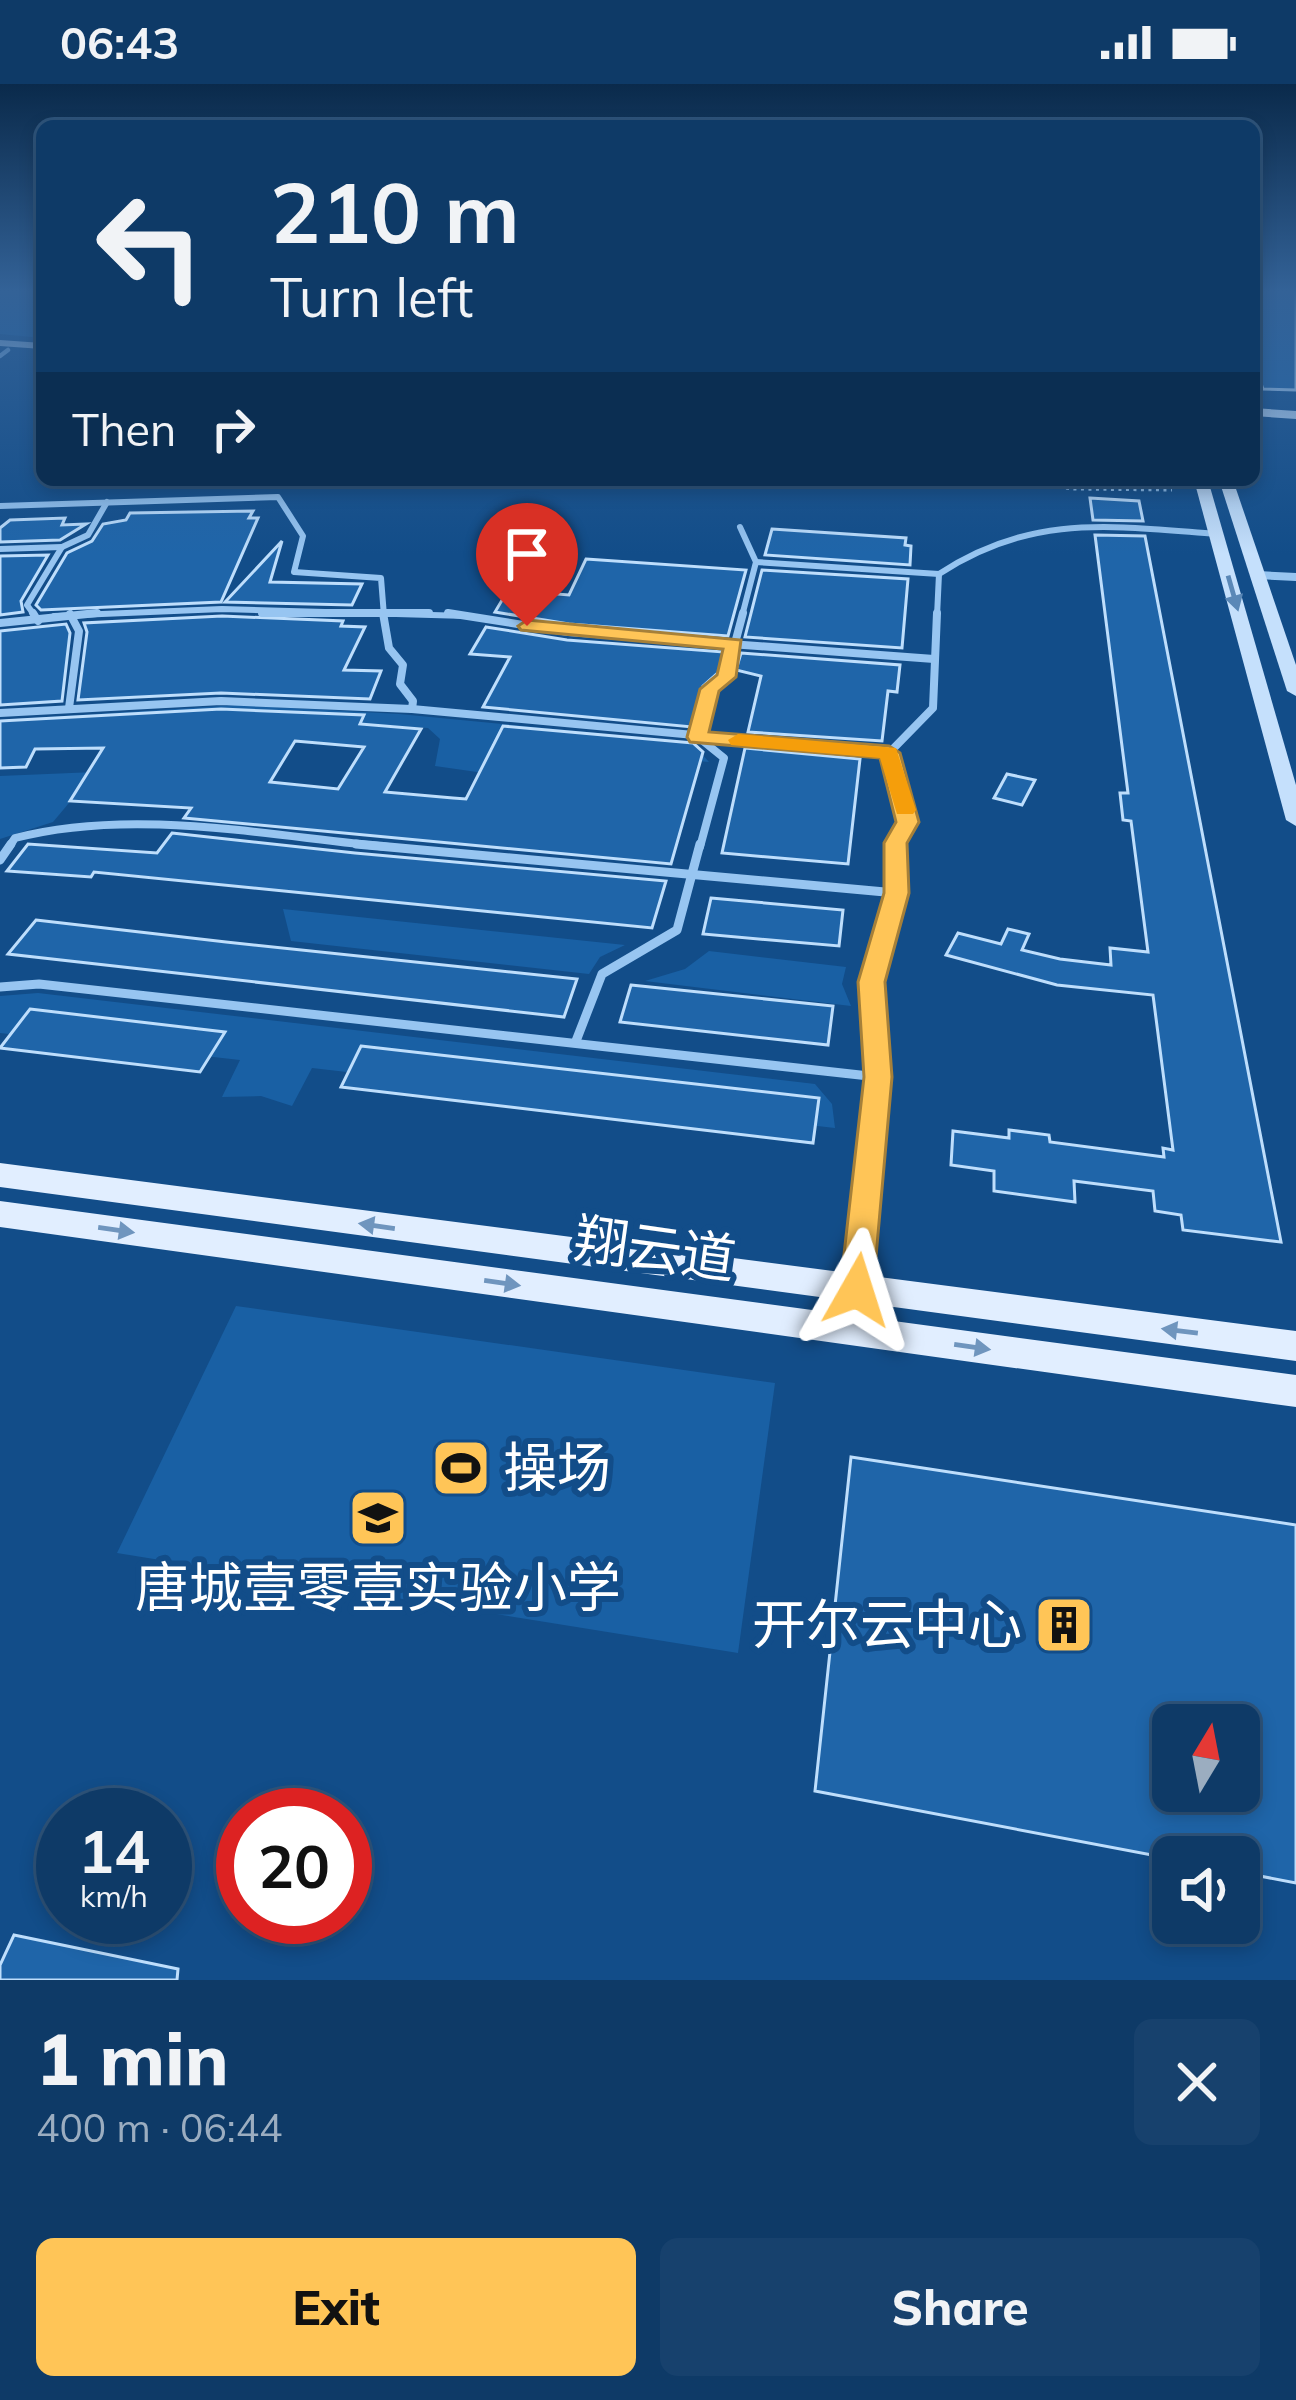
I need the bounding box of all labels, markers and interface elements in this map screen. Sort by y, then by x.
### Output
text: 06:43 [60,14,179,70]
text: 210 m [270,159,520,264]
icon: left [72,168,228,324]
text: Turn left [270,263,473,331]
icon: right [200,396,266,462]
text: Then [72,401,176,457]
pin [476,503,578,626]
icon: arrive [494,521,560,587]
one-way arrow [1224,574,1243,611]
street label: 翔云道 [570,1203,740,1293]
one-way arrow [358,1216,395,1235]
one-way arrow [98,1221,135,1240]
position arrow [794,1227,920,1353]
one-way arrow [484,1274,522,1293]
one-way arrow [1161,1321,1198,1340]
one-way arrow [954,1338,991,1357]
place label: 操场 [503,1433,611,1501]
sports icon: 操场 [430,1437,492,1499]
school or university icon: 唐城壹零壹实验小学 [347,1487,409,1549]
place label: 唐城壹零壹实验小学 [135,1553,621,1621]
place label: 开尔云中心 [752,1590,1022,1658]
building icon: 开尔云中心 [1033,1594,1095,1656]
north arrow [1152,1704,1260,1812]
map controls [1152,1704,1260,1944]
speed limit sign: 20 [216,1788,372,1944]
text: 14 [78,1813,150,1888]
button: sound [1152,1836,1260,1944]
text: km/h [80,1877,148,1915]
text: 1 min [36,2013,229,2103]
button: close [1134,2019,1260,2145]
text: 400 m · 06:44 [36,2103,282,2152]
button: Exit [36,2238,636,2376]
button: Share [660,2238,1260,2376]

